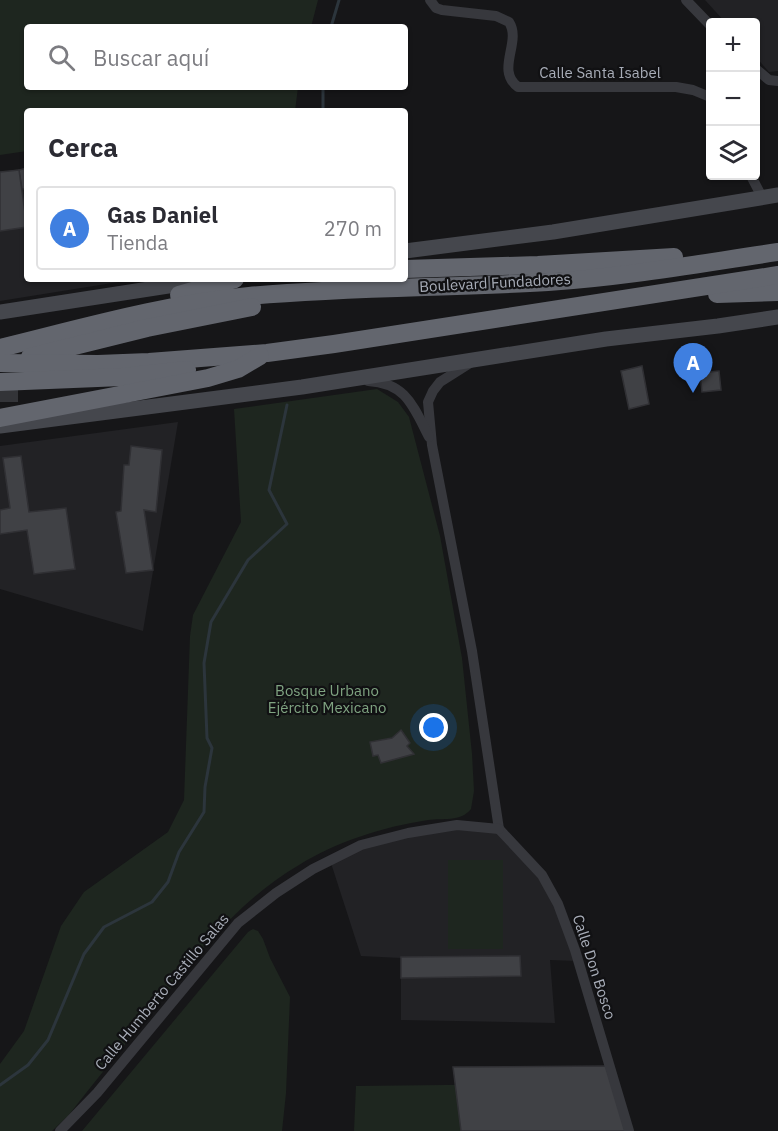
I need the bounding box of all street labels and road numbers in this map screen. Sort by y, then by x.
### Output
street label: Calle Santa Isabel [539,63,661,82]
street label: Boulevard Fundadores [419,269,571,296]
street label: Calle Humberto Castillo Salas [90,909,233,1074]
street label: Calle Don Bosco [569,912,620,1022]

